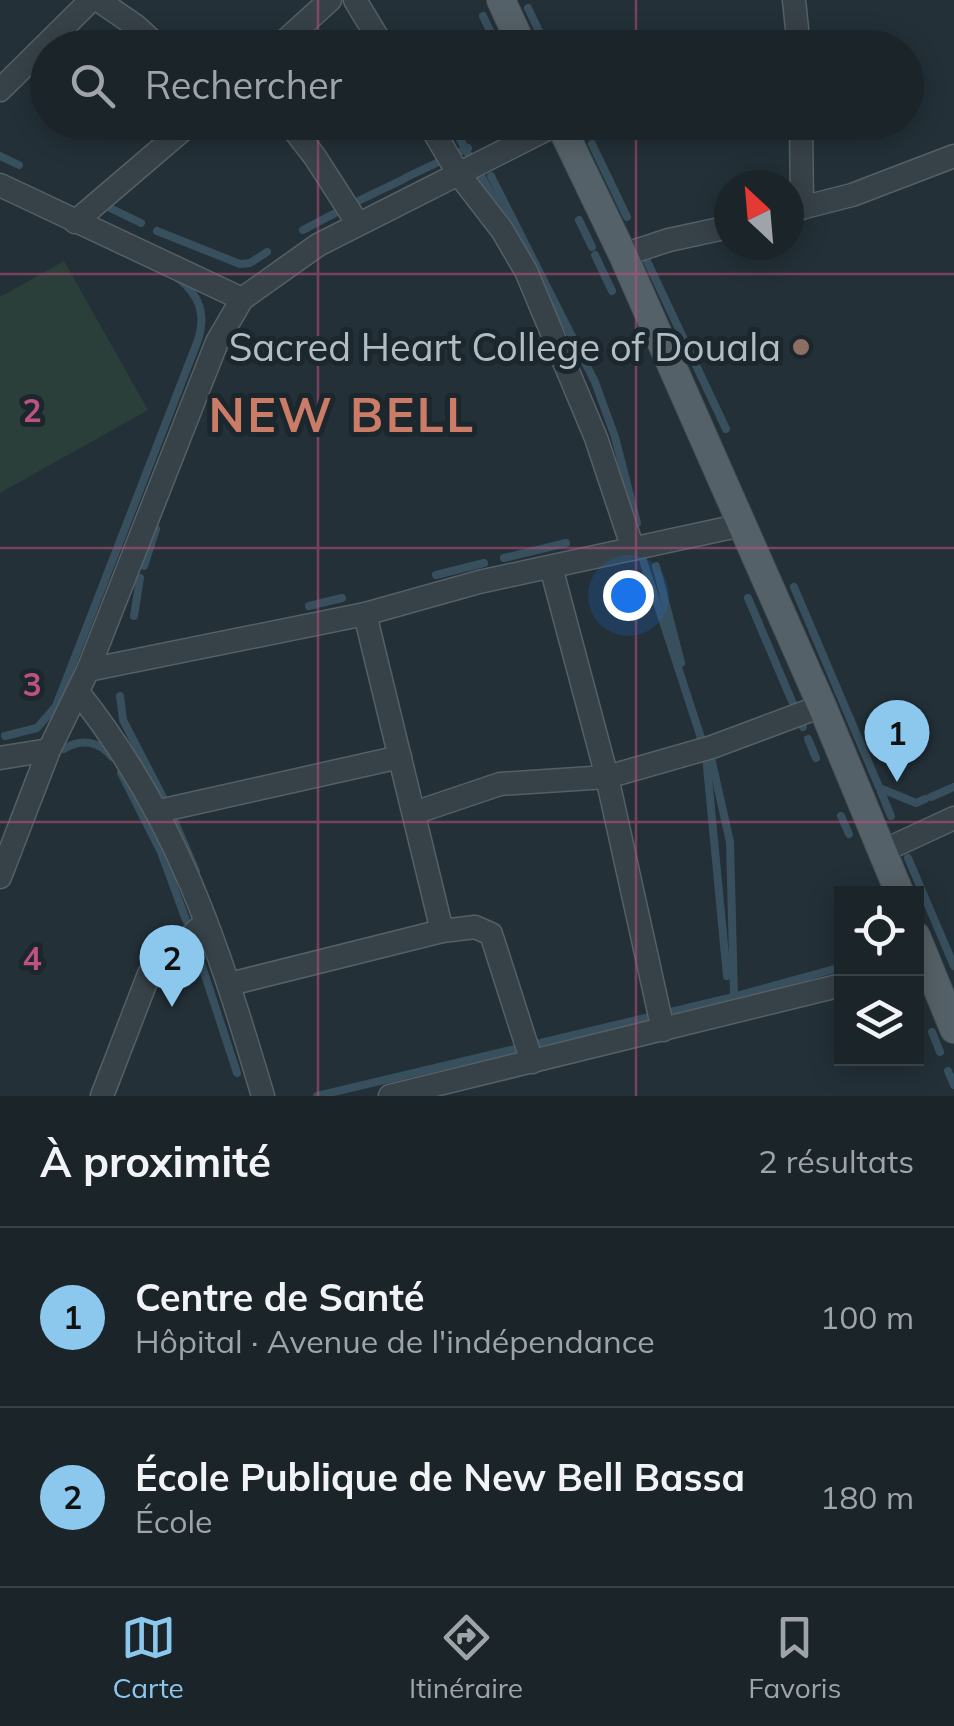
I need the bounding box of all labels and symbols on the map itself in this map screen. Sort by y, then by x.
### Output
north arrow [714,170,804,260]
place label: Sacred Heart College of Douala [229,323,781,371]
marker: Sacred Heart College of Douala [790,336,812,358]
district label: NEW BELL [208,384,476,444]
text: 2 [22,390,42,430]
your location [603,570,654,621]
text: 3 [22,664,42,704]
pin: 1 [864,700,930,782]
pin: 2 [140,924,204,1007]
text: 4 [22,938,42,978]

